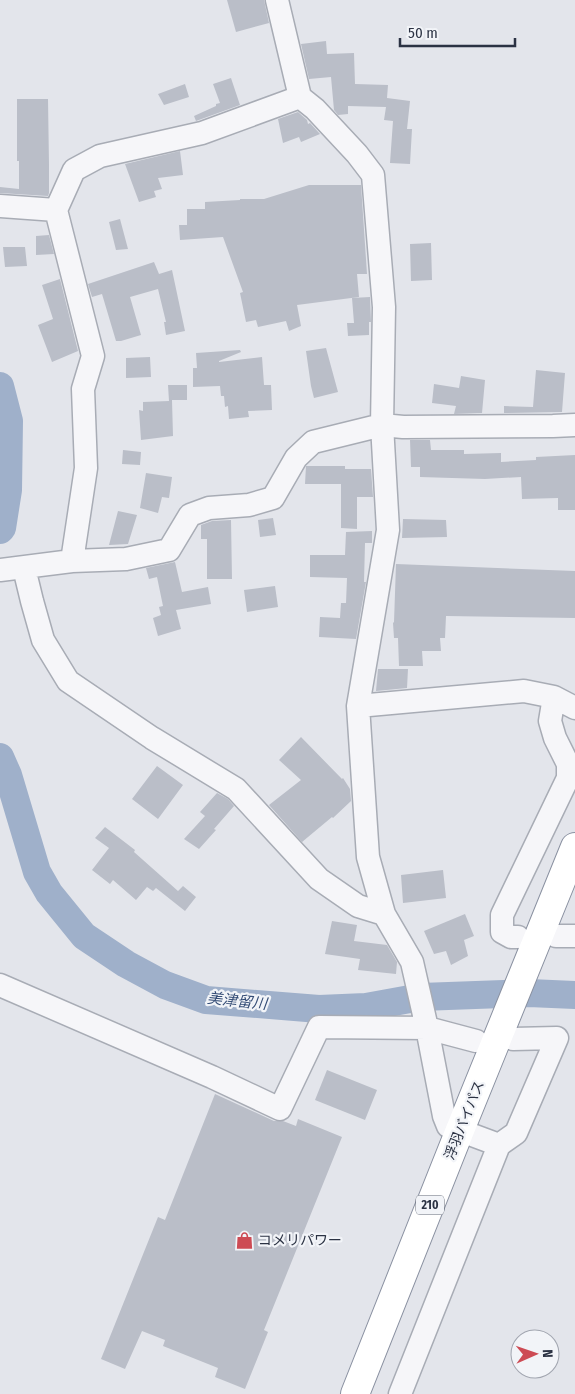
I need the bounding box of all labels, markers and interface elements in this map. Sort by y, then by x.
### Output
scale bar [400,15,515,47]
text: 50 m [408,24,438,42]
water label: 美津留川 [206,989,270,1013]
street label: 浮羽バイパス [441,1078,488,1162]
road number: 210 [416,1196,444,1214]
shop icon: コメリパワー [234,1230,254,1250]
place label: コメリパワー [258,1232,342,1249]
north arrow [510,1329,560,1379]
text: N [539,1349,556,1358]

